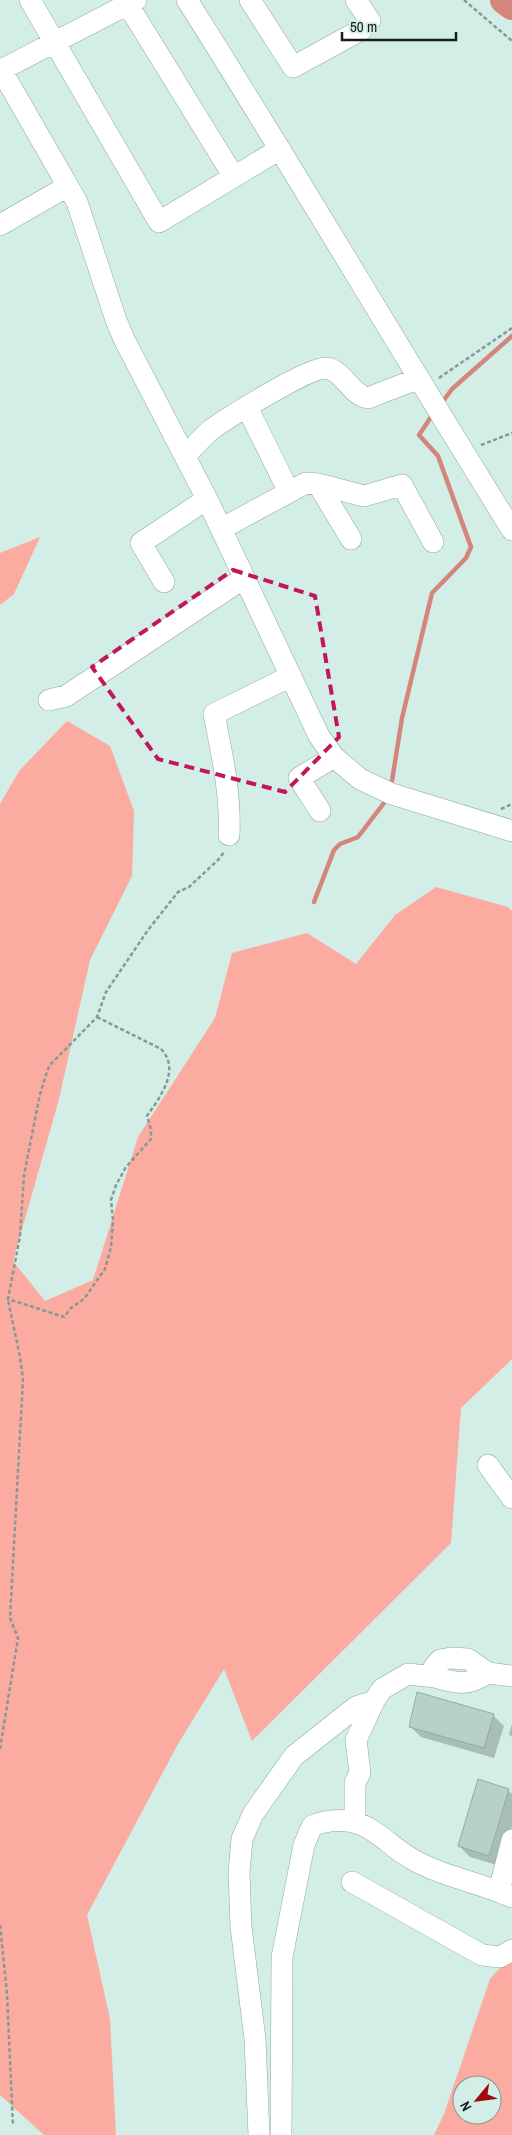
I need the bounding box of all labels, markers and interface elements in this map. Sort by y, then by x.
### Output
scale bar [342,10,456,42]
text: 50 m [350,16,377,37]
north arrow [452,2075,502,2125]
text: N [456,2098,476,2114]

